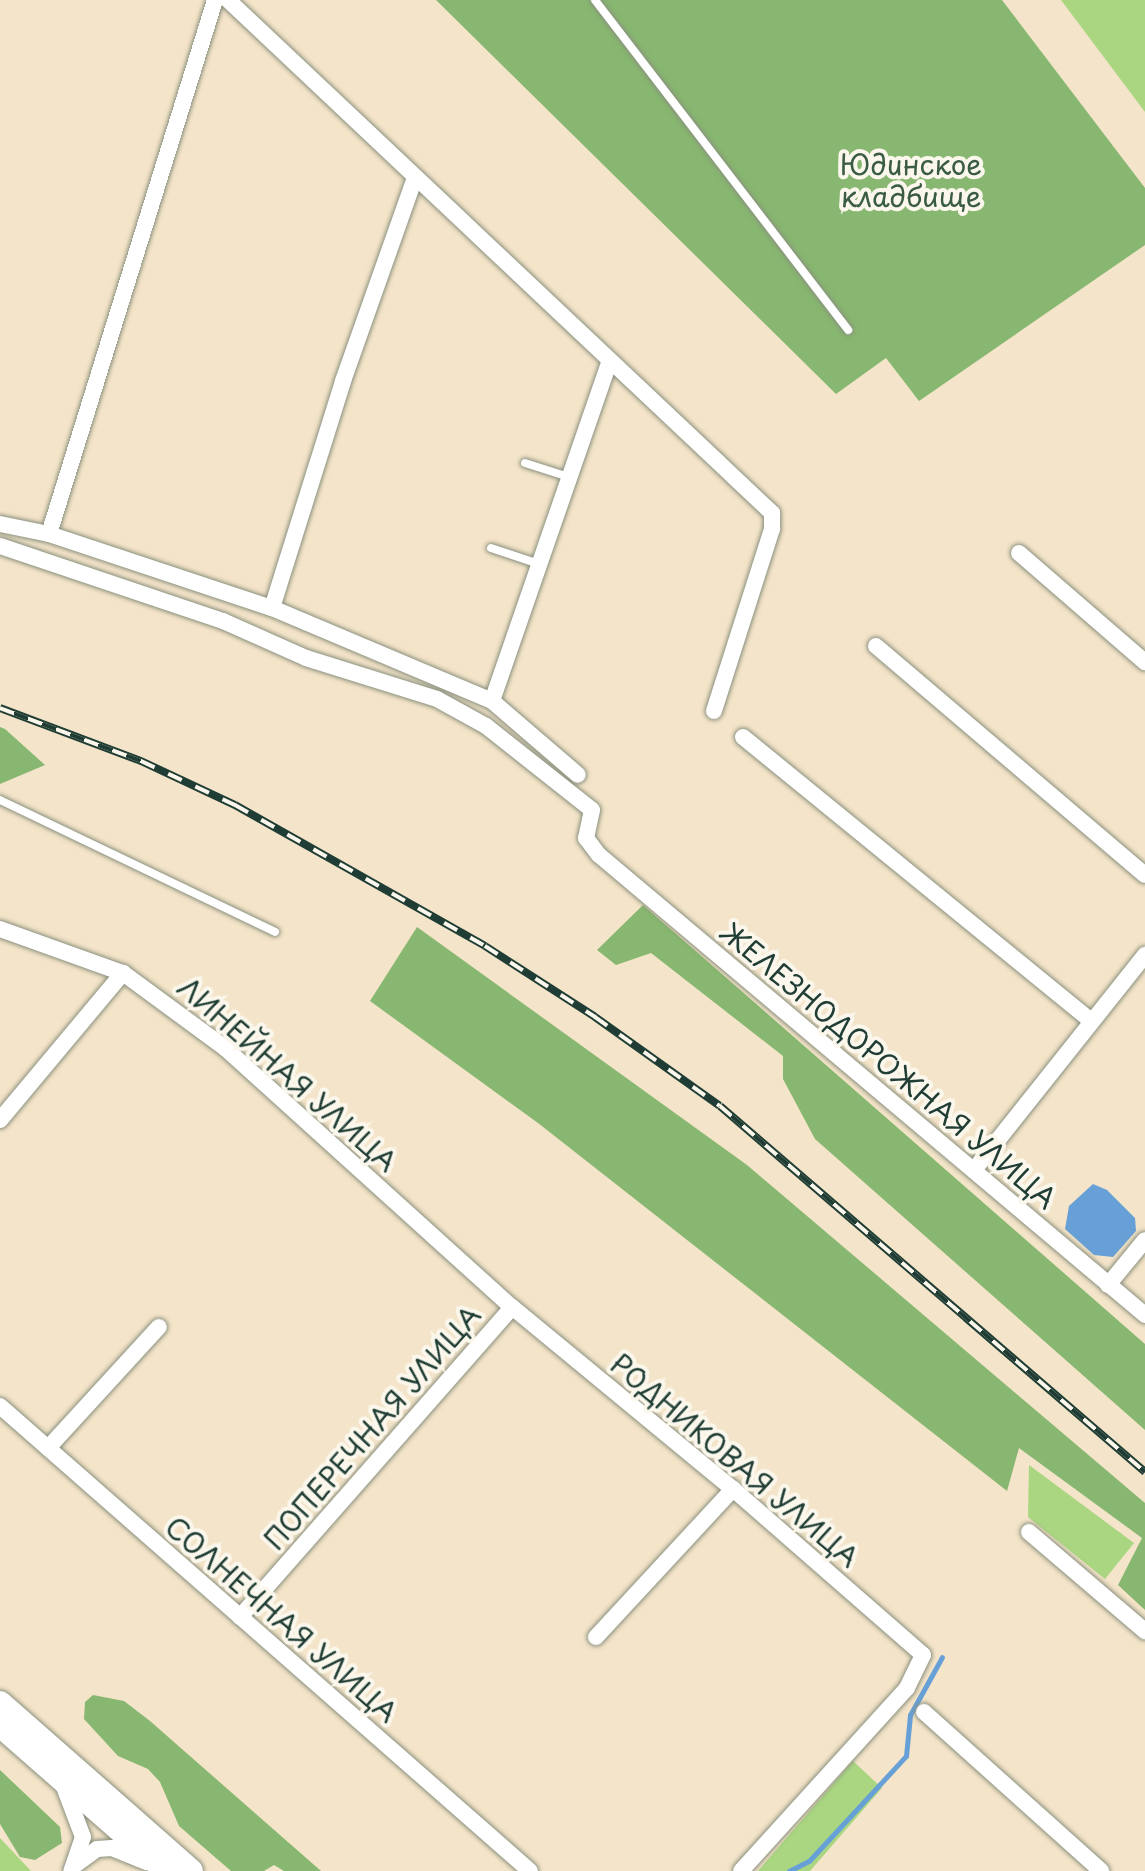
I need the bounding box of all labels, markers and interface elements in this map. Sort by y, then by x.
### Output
park label: Юдинское кладбище [840,147,982,213]
street label: ЖЕЛЕЗНОДОРОЖНАЯ УЛИЦА [715,915,1063,1215]
street label: ЛИНЕЙНАЯ УЛИЦА [172,970,404,1178]
street label: ПОПЕРЕЧНАЯ УЛИЦА [257,1298,487,1556]
street label: РОДНИКОВАЯ УЛИЦА [605,1347,865,1573]
street label: СОЛНЕЧНАЯ УЛИЦА [159,1509,405,1729]

